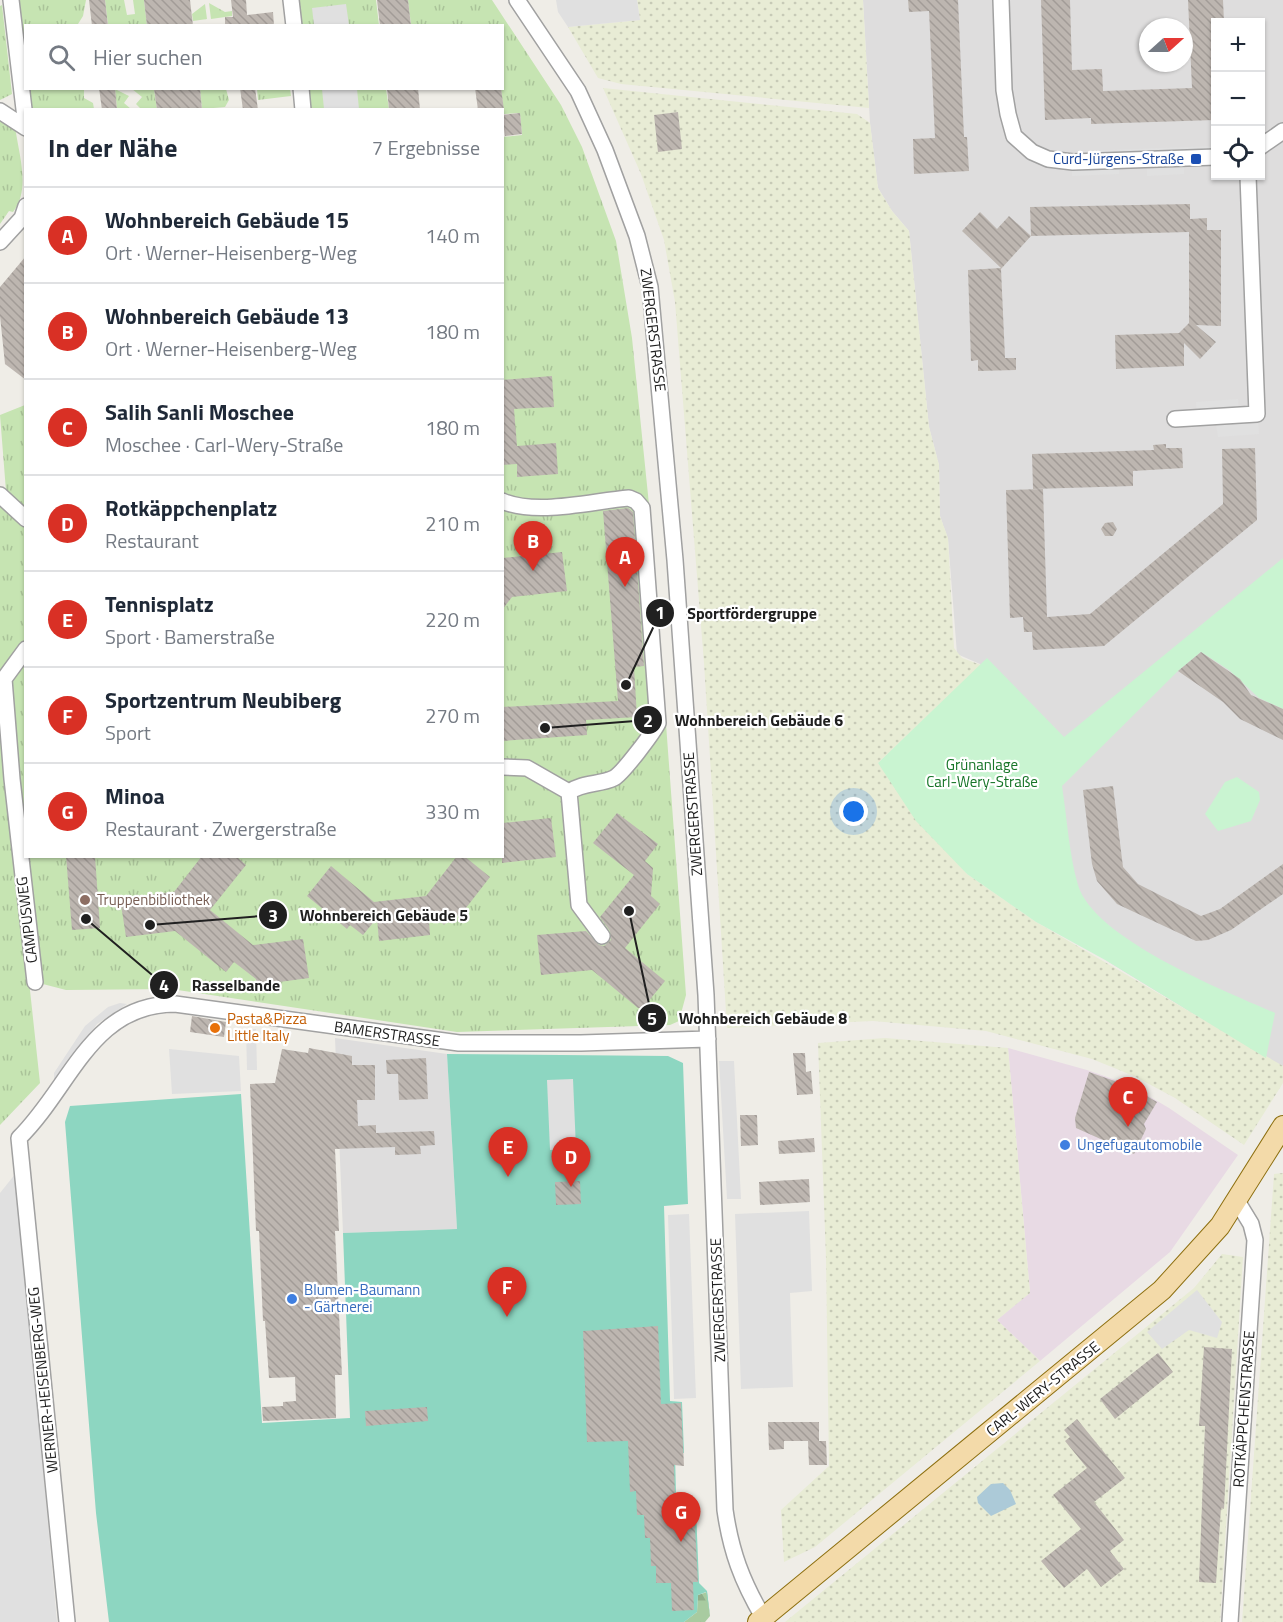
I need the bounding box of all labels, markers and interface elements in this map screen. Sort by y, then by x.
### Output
north arrow [1139,18,1193,72]
map controls [1211,18,1265,180]
button: + [1211,18,1265,72]
search box [24,24,504,90]
text: Hier suchen [93,40,202,74]
icon: search [45,41,78,74]
button: − [1211,72,1265,126]
button: locate [1211,126,1265,180]
text: In der Nähe [48,128,177,167]
text: 7 Ergebnisse [372,132,480,163]
place label: Curd-Jürgens-Straße [1053,147,1184,170]
marker: Curd-Jürgens-Straße [1189,152,1203,166]
text: Wohnbereich Gebäude 15 [105,203,349,237]
text: A [61,220,74,251]
text: 140 m [425,220,480,251]
text: Ort · Werner-Heisenberg-Weg [105,237,357,268]
street label: ZWERGERSTRASSE [635,267,672,393]
text: Wohnbereich Gebäude 13 [105,299,349,333]
text: B [61,316,74,347]
text: 180 m [425,316,480,347]
text: Ort · Werner-Heisenberg-Weg [105,333,357,364]
text: Salih Sanli Moschee [105,395,294,429]
text: C [62,412,73,443]
text: 180 m [425,412,480,443]
text: Moschee · Carl-Wery-Straße [105,429,343,460]
text: Rotkäppchenplatz [105,491,277,525]
text: D [61,508,74,539]
text: 210 m [425,508,480,539]
pin: B [514,522,552,571]
text: Restaurant [105,525,199,556]
pin: A [606,538,644,587]
text: Tennisplatz [105,587,214,621]
callout: Sportfördergruppe [645,596,829,630]
text: 1 [655,599,665,626]
text: Sportfördergruppe [687,601,817,625]
text: E [62,604,73,635]
text: 220 m [425,604,480,635]
text: Sport · Bamerstraße [105,621,275,652]
text: Sportzentrum Neubiberg [105,683,341,717]
text: F [62,700,73,731]
text: 270 m [425,700,480,731]
callout: Wohnbereich Gebäude 6 [633,703,855,737]
text: 2 [643,707,653,734]
text: Wohnbereich Gebäude 6 [675,708,843,732]
text: Sport [105,717,151,748]
street label: ZWERGERSTRASSE [677,751,708,877]
park label: Grünanlage Carl-Wery-Straße [926,753,1038,793]
text: Minoa [105,779,165,813]
text: G [61,796,74,827]
text: 330 m [425,796,480,827]
your location [839,797,868,826]
text: Restaurant · Zwergerstraße [105,813,337,844]
street label: CAMPUSWEG [10,875,43,965]
place label: Truppenbibliothek [97,888,210,911]
marker: Truppenbibliothek [78,893,92,907]
callout: Wohnbereich Gebäude 5 [258,898,480,932]
text: 3 [268,902,278,929]
text: Wohnbereich Gebäude 5 [300,903,468,927]
callout: Rasselbande [149,968,292,1002]
text: 4 [159,972,169,999]
text: Rasselbande [192,973,280,997]
callout: Wohnbereich Gebäude 8 [637,1001,859,1035]
text: 5 [647,1005,657,1032]
text: Wohnbereich Gebäude 8 [679,1006,847,1030]
place label: Pasta&Pizza Little Italy [227,1007,307,1047]
street label: BAMERSTRASSE [333,1015,442,1052]
marker: Pasta&Pizza Little Italy [208,1021,222,1035]
pin: C [1108,1078,1148,1127]
pin: E [488,1128,528,1177]
place label: Ungefugautomobile [1077,1133,1202,1156]
pin: D [552,1138,590,1187]
marker: Ungefugautomobile [1058,1138,1072,1152]
street label: ZWERGERSTRASSE [704,1238,731,1362]
pin: F [488,1268,526,1317]
place label: Blumen-Baumann - Gärtnerei [304,1278,420,1318]
street label: WERNER-HEISENBERG-WEG [21,1286,64,1474]
marker: Blumen-Baumann - Gärtnerei [285,1292,299,1306]
street label: ROTKÄPPCHENSTRASSE [1227,1330,1260,1488]
street label: CARL-WERY-STRASSE [981,1335,1105,1442]
pin: G [662,1492,700,1542]

